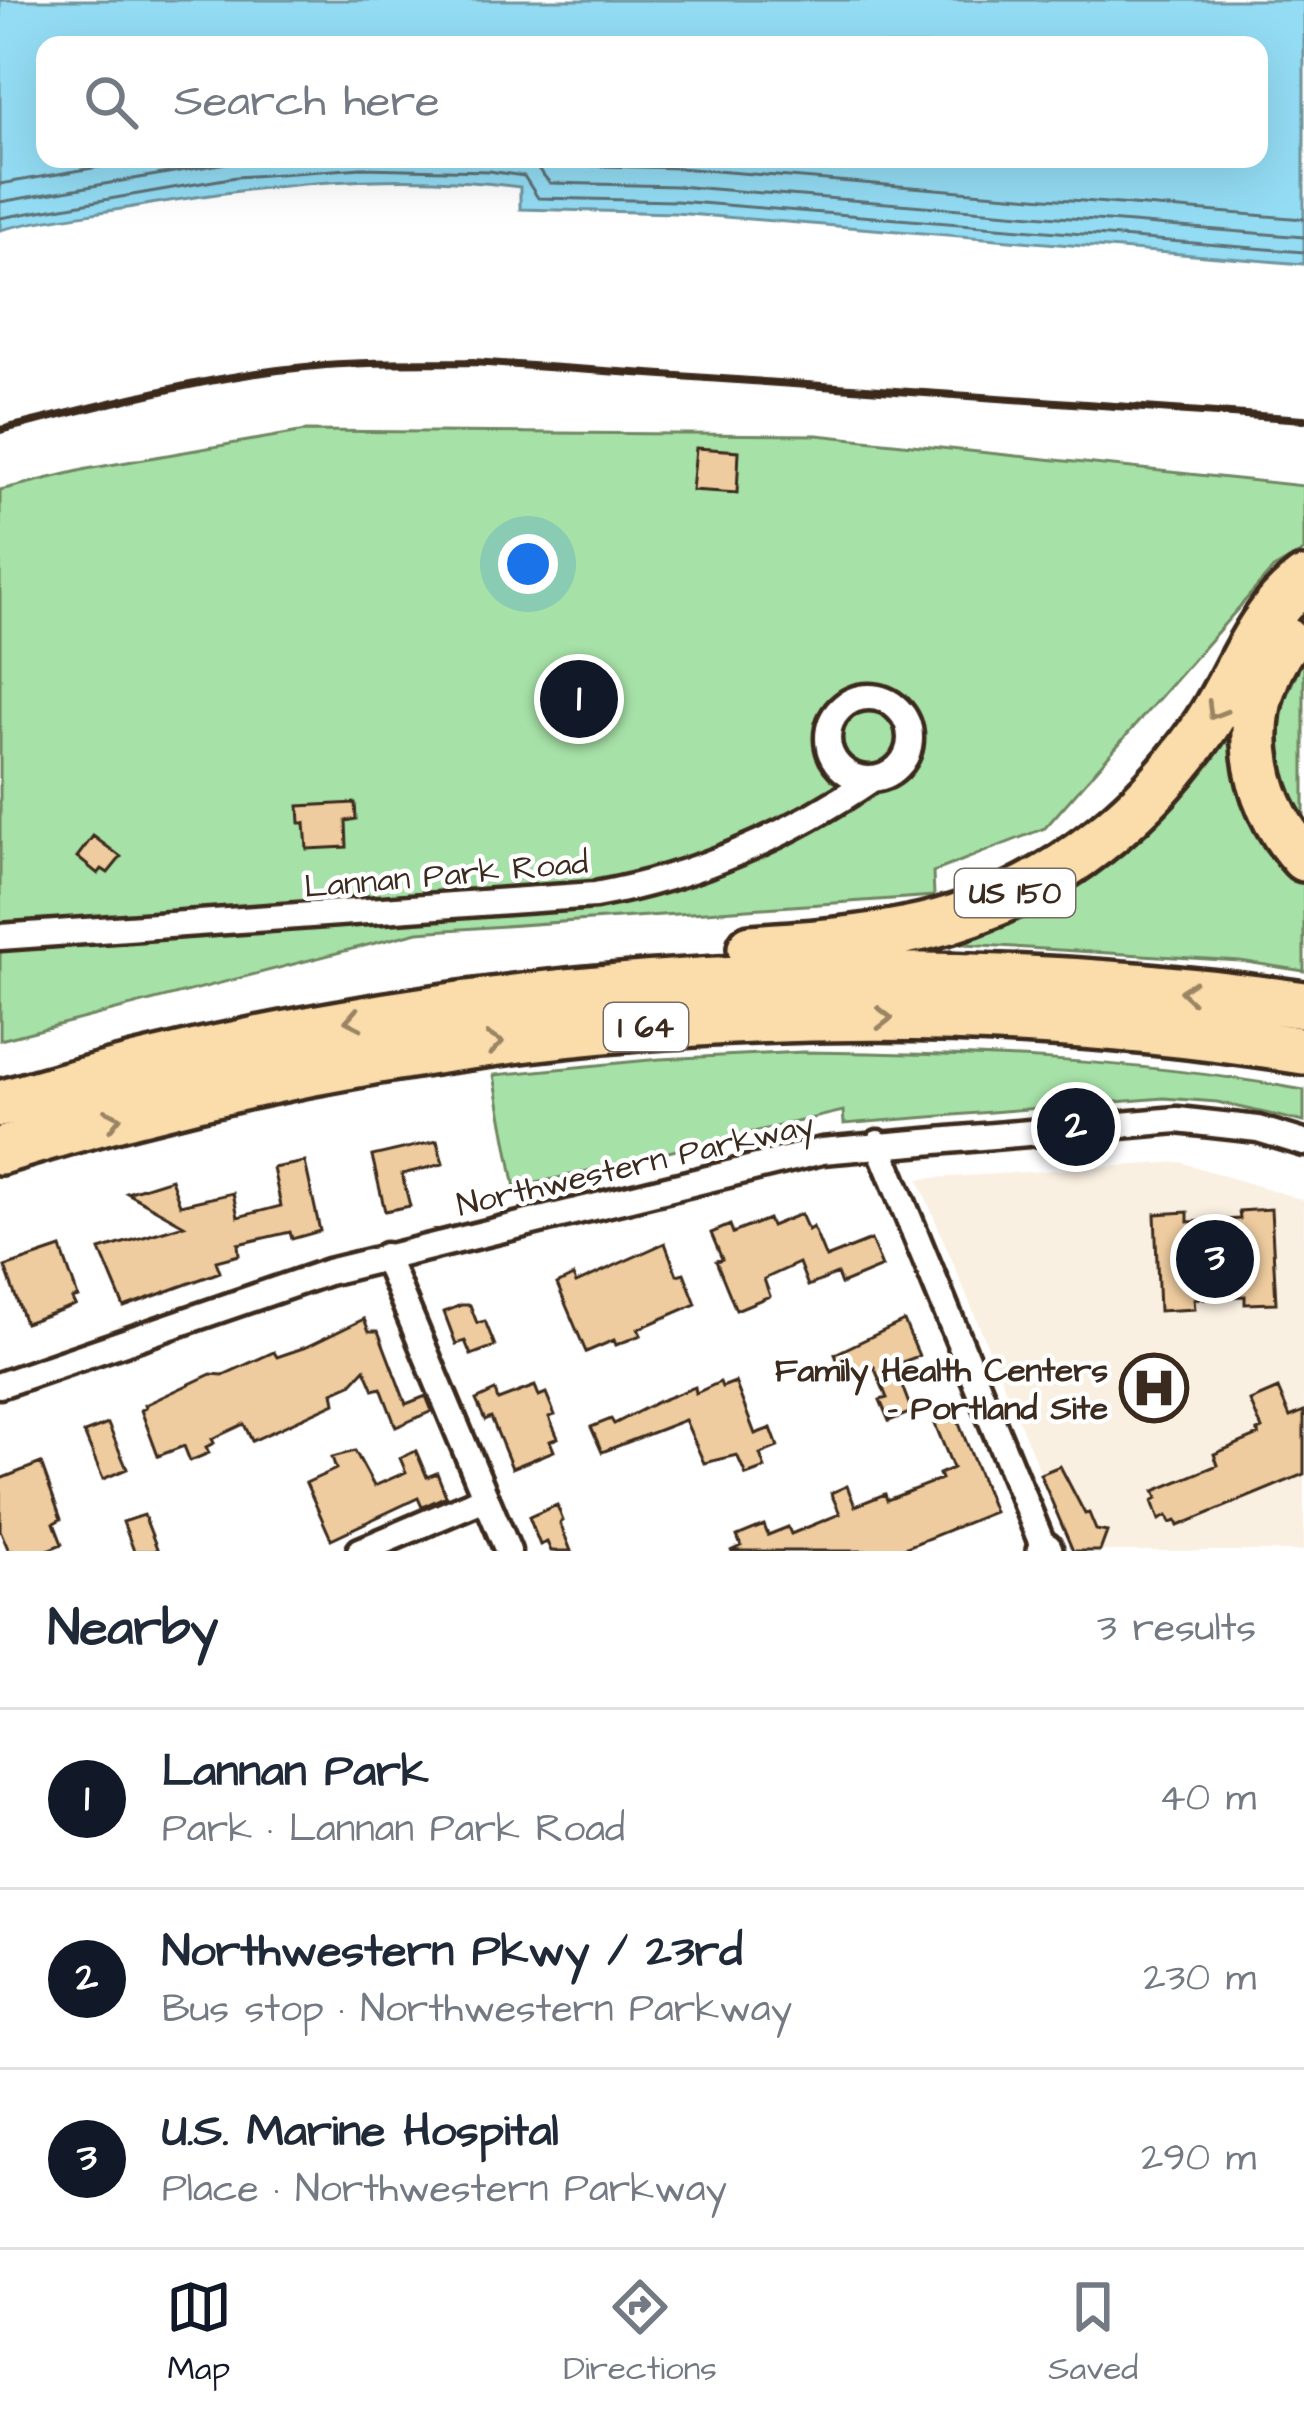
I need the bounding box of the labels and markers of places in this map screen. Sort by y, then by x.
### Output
pin: 1 [540,654,618,744]
pin: 2 [1037,1082,1115,1172]
pin: 3 [1176,1214,1254,1304]
place label: Family Health Centers – Portland Site [775,1348,1108,1432]
hospital icon: Family Health Centers – Portland Site [1119,1353,1189,1423]

